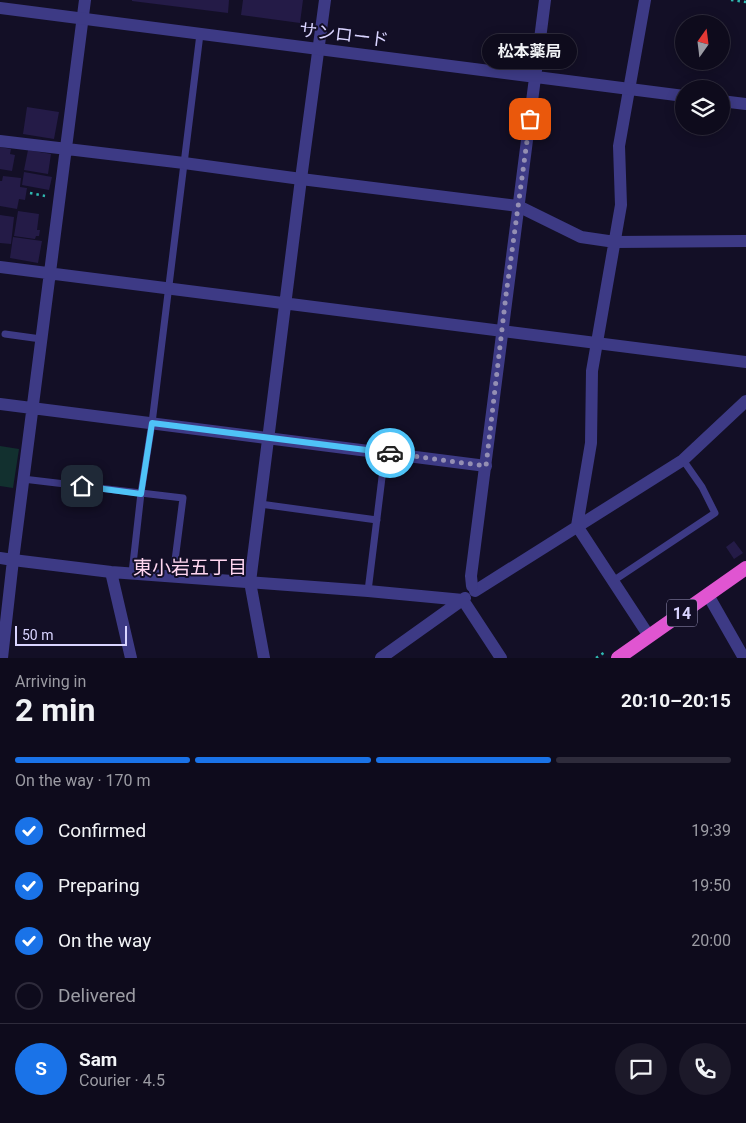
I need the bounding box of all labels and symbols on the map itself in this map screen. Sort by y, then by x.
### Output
north arrow [675,15,730,70]
street label: サンロード [298,19,390,50]
callout: 松本薬局 [482,34,578,69]
pin [509,98,551,140]
courier [365,428,415,478]
pin [61,465,103,507]
district label: 東小岩五丁目 [133,556,247,579]
road number: 14 [667,600,697,626]
scale bar [15,623,128,646]

